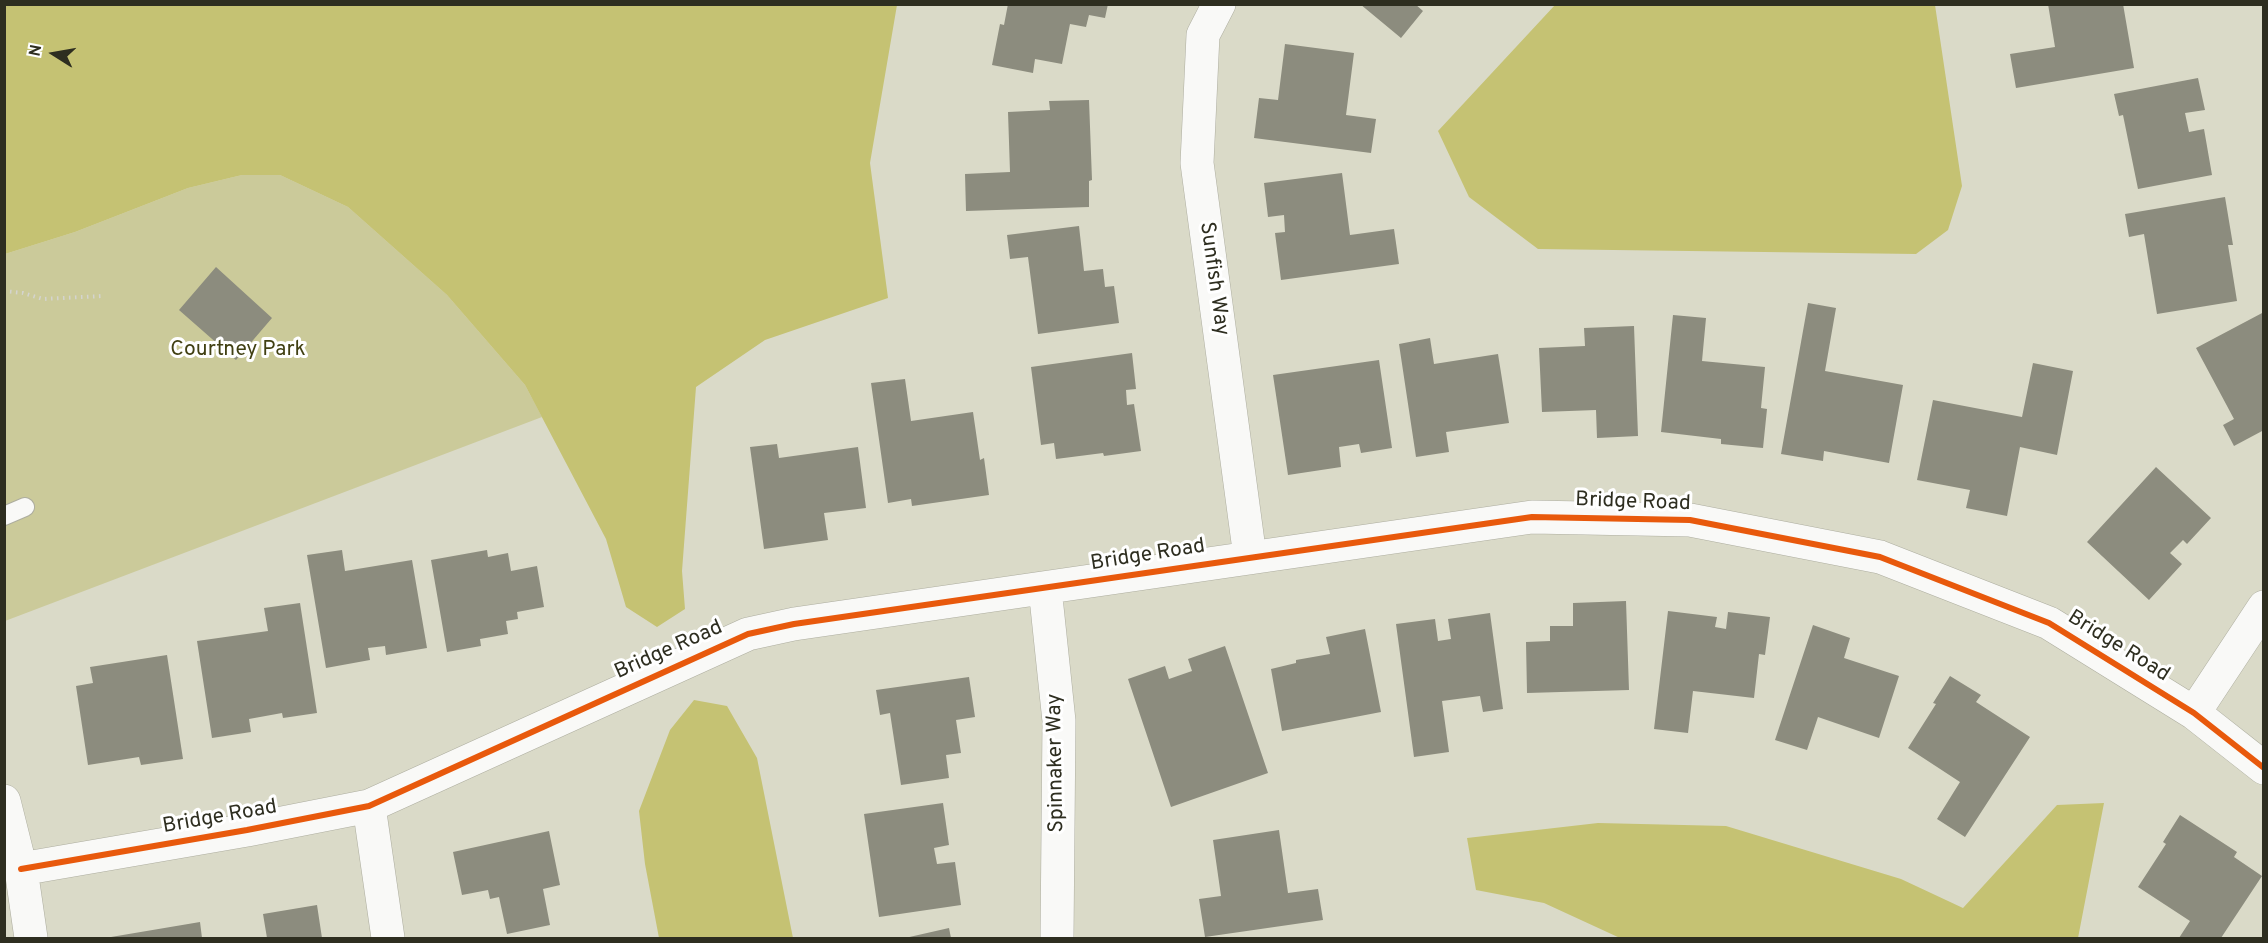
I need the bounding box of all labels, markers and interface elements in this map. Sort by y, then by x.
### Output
north arrow [24,24,84,84]
text: N [25,43,47,58]
street label: Sunfish Way [1193,221,1233,337]
park label: Courtney Park [170,338,306,364]
street label: Bridge Road [1575,488,1691,518]
street label: Bridge Road [1089,535,1207,577]
street label: Bridge Road [2062,606,2174,688]
street label: Bridge Road [611,616,727,686]
street label: Spinnaker Way [1043,693,1071,833]
street label: Bridge Road [161,796,279,840]

